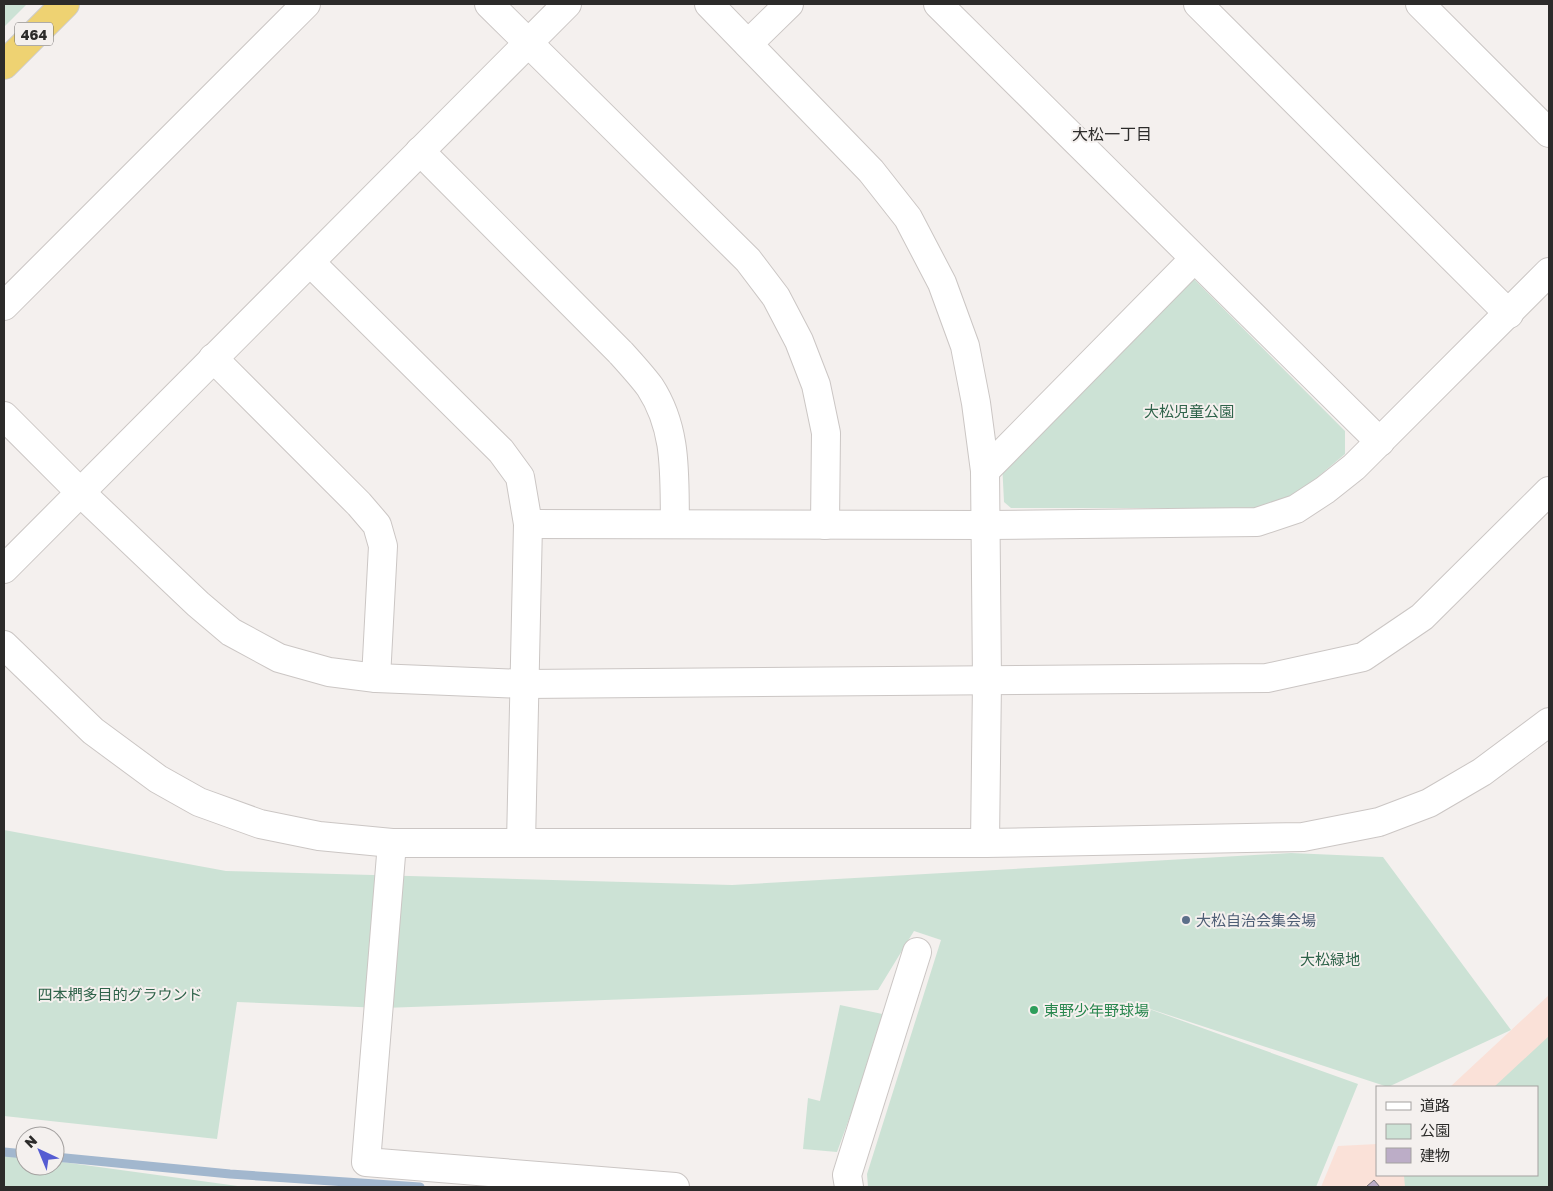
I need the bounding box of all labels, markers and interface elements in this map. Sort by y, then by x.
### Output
road number: 464 [15,22,53,46]
district label: 大松一丁目 [1072,124,1152,144]
park label: 大松児童公園 [1144,402,1234,420]
place label: 大松自治会集会場 [1196,911,1316,929]
marker: 大松自治会集会場 [1180,914,1192,926]
park label: 大松緑地 [1300,950,1360,968]
park label: 四本椚多目的グラウンド [37,985,203,1003]
place label: 東野少年野球場 [1044,1001,1149,1019]
marker: 東野少年野球場 [1028,1004,1040,1016]
legend [1376,1086,1538,1176]
text: 道路 [1420,1096,1450,1114]
text: 公園 [1420,1121,1450,1139]
north arrow [15,1126,65,1176]
text: N [21,1131,40,1151]
text: 建物 [1420,1146,1450,1164]

